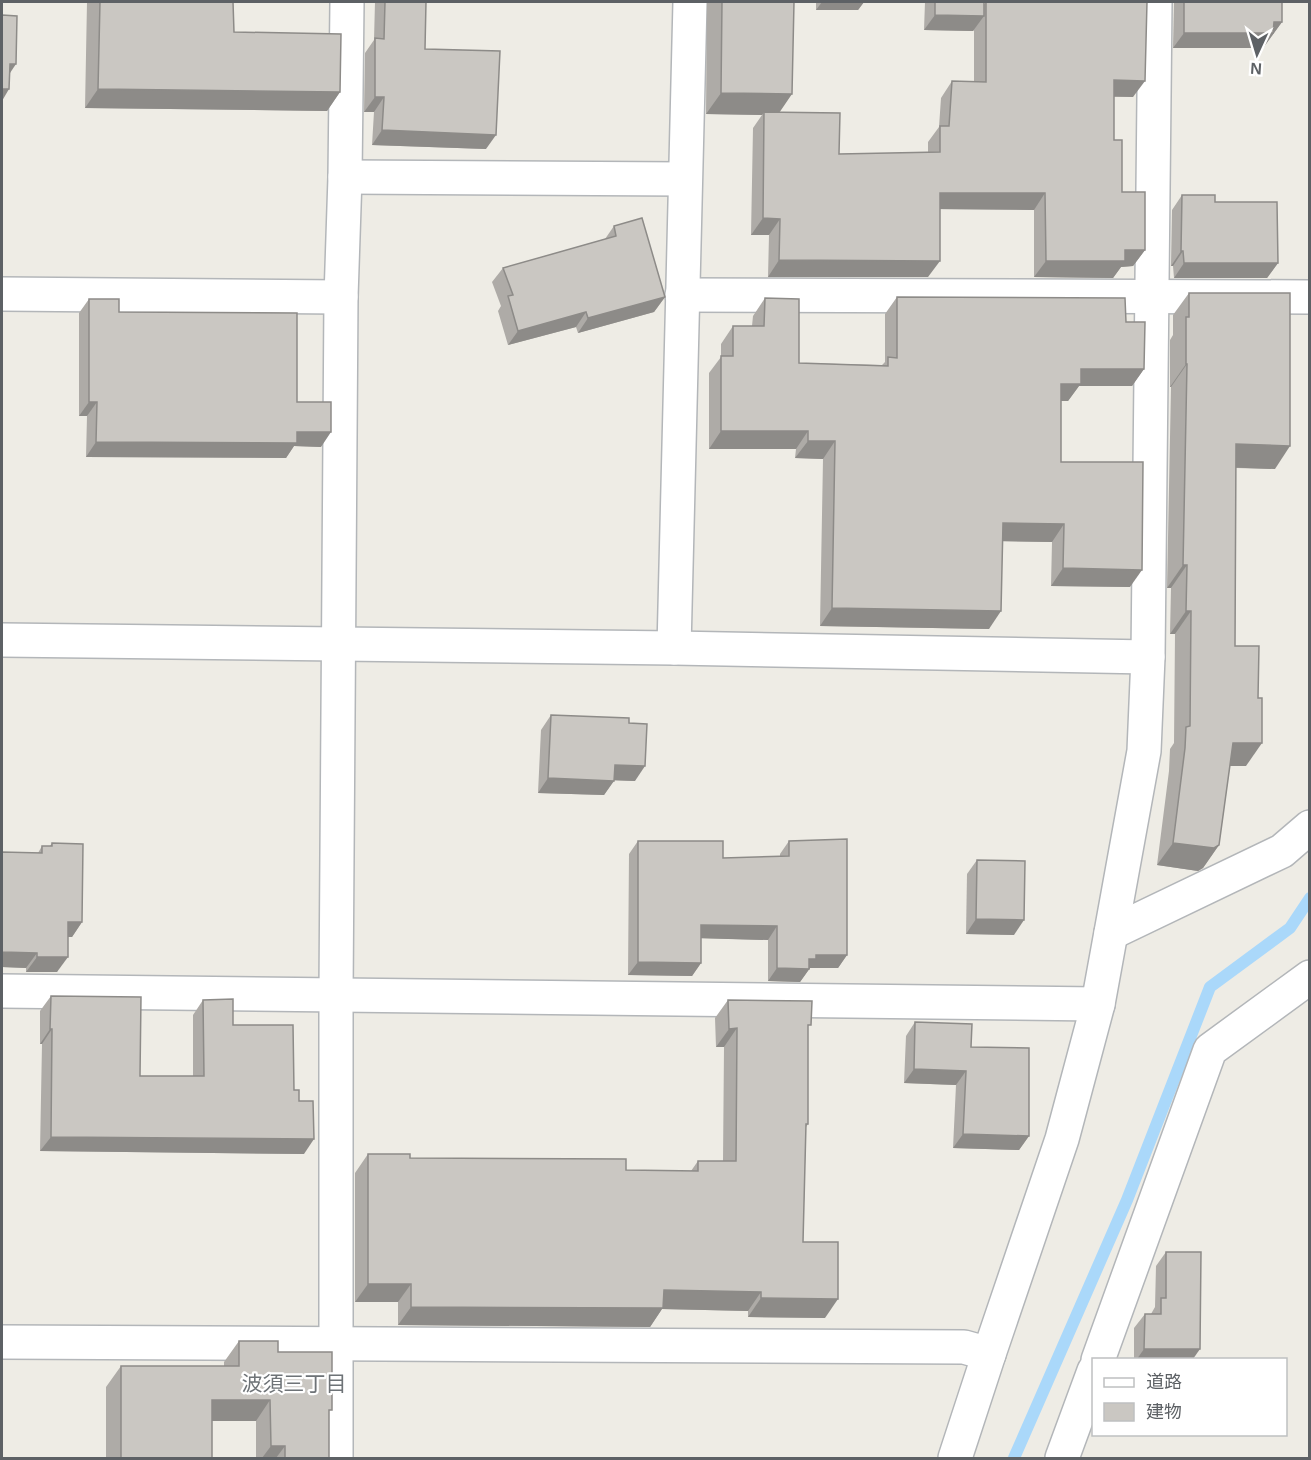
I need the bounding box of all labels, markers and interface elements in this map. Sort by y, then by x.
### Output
north arrow [1227,24,1287,84]
text: N [1250,60,1262,77]
legend [1092,1358,1287,1436]
district label: 波須三丁目 [242,1372,347,1395]
text: 道路 [1146,1372,1182,1392]
text: 建物 [1146,1402,1182,1422]

